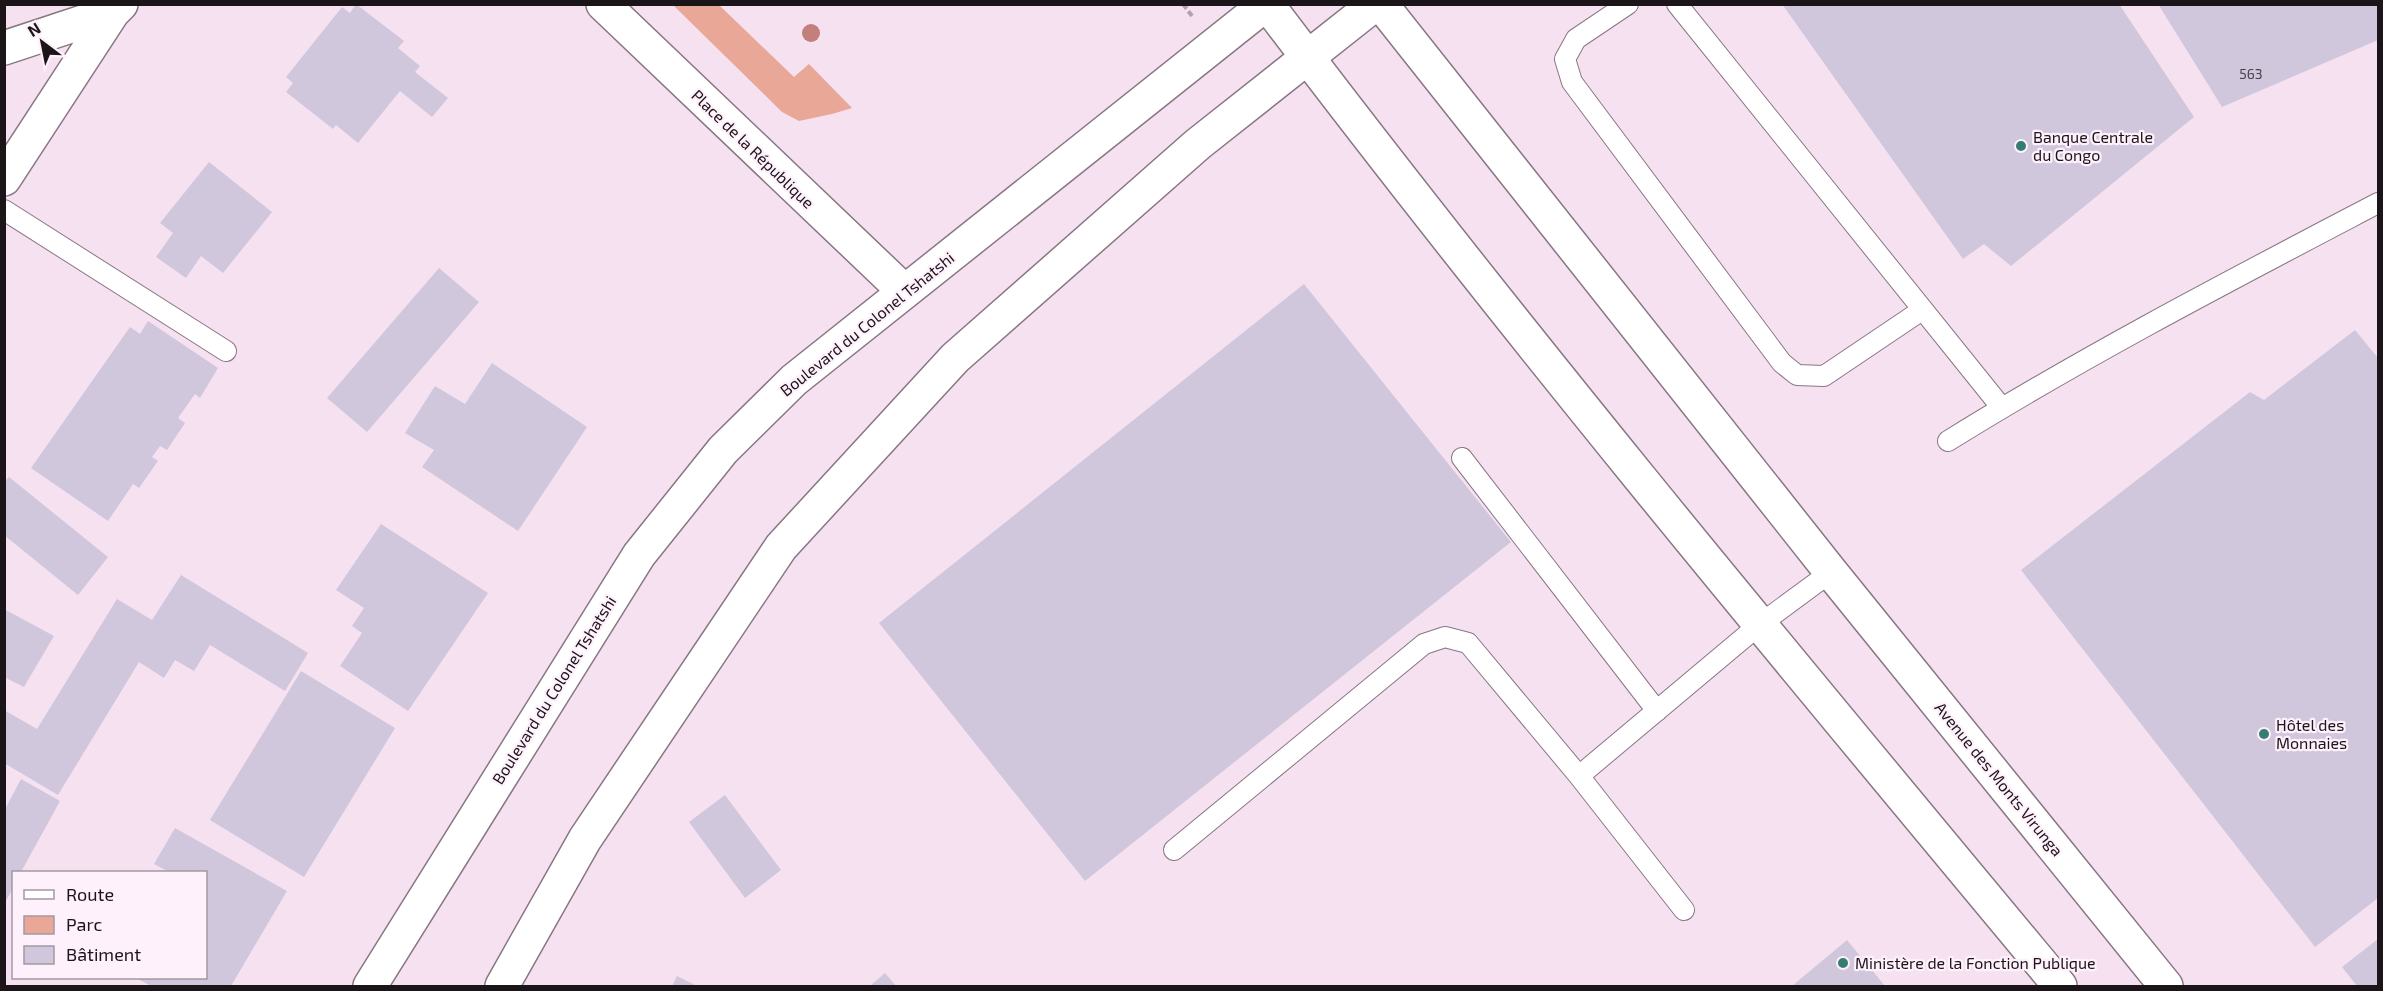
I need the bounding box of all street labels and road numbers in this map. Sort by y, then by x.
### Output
street label: Place de la République [688,85,818,212]
street label: Boulevard du Colonel Tshatshi [776,248,958,400]
street label: Boulevard du Colonel Tshatshi [488,592,619,787]
street label: Avenue des Monts Virunga [1931,698,2067,860]

